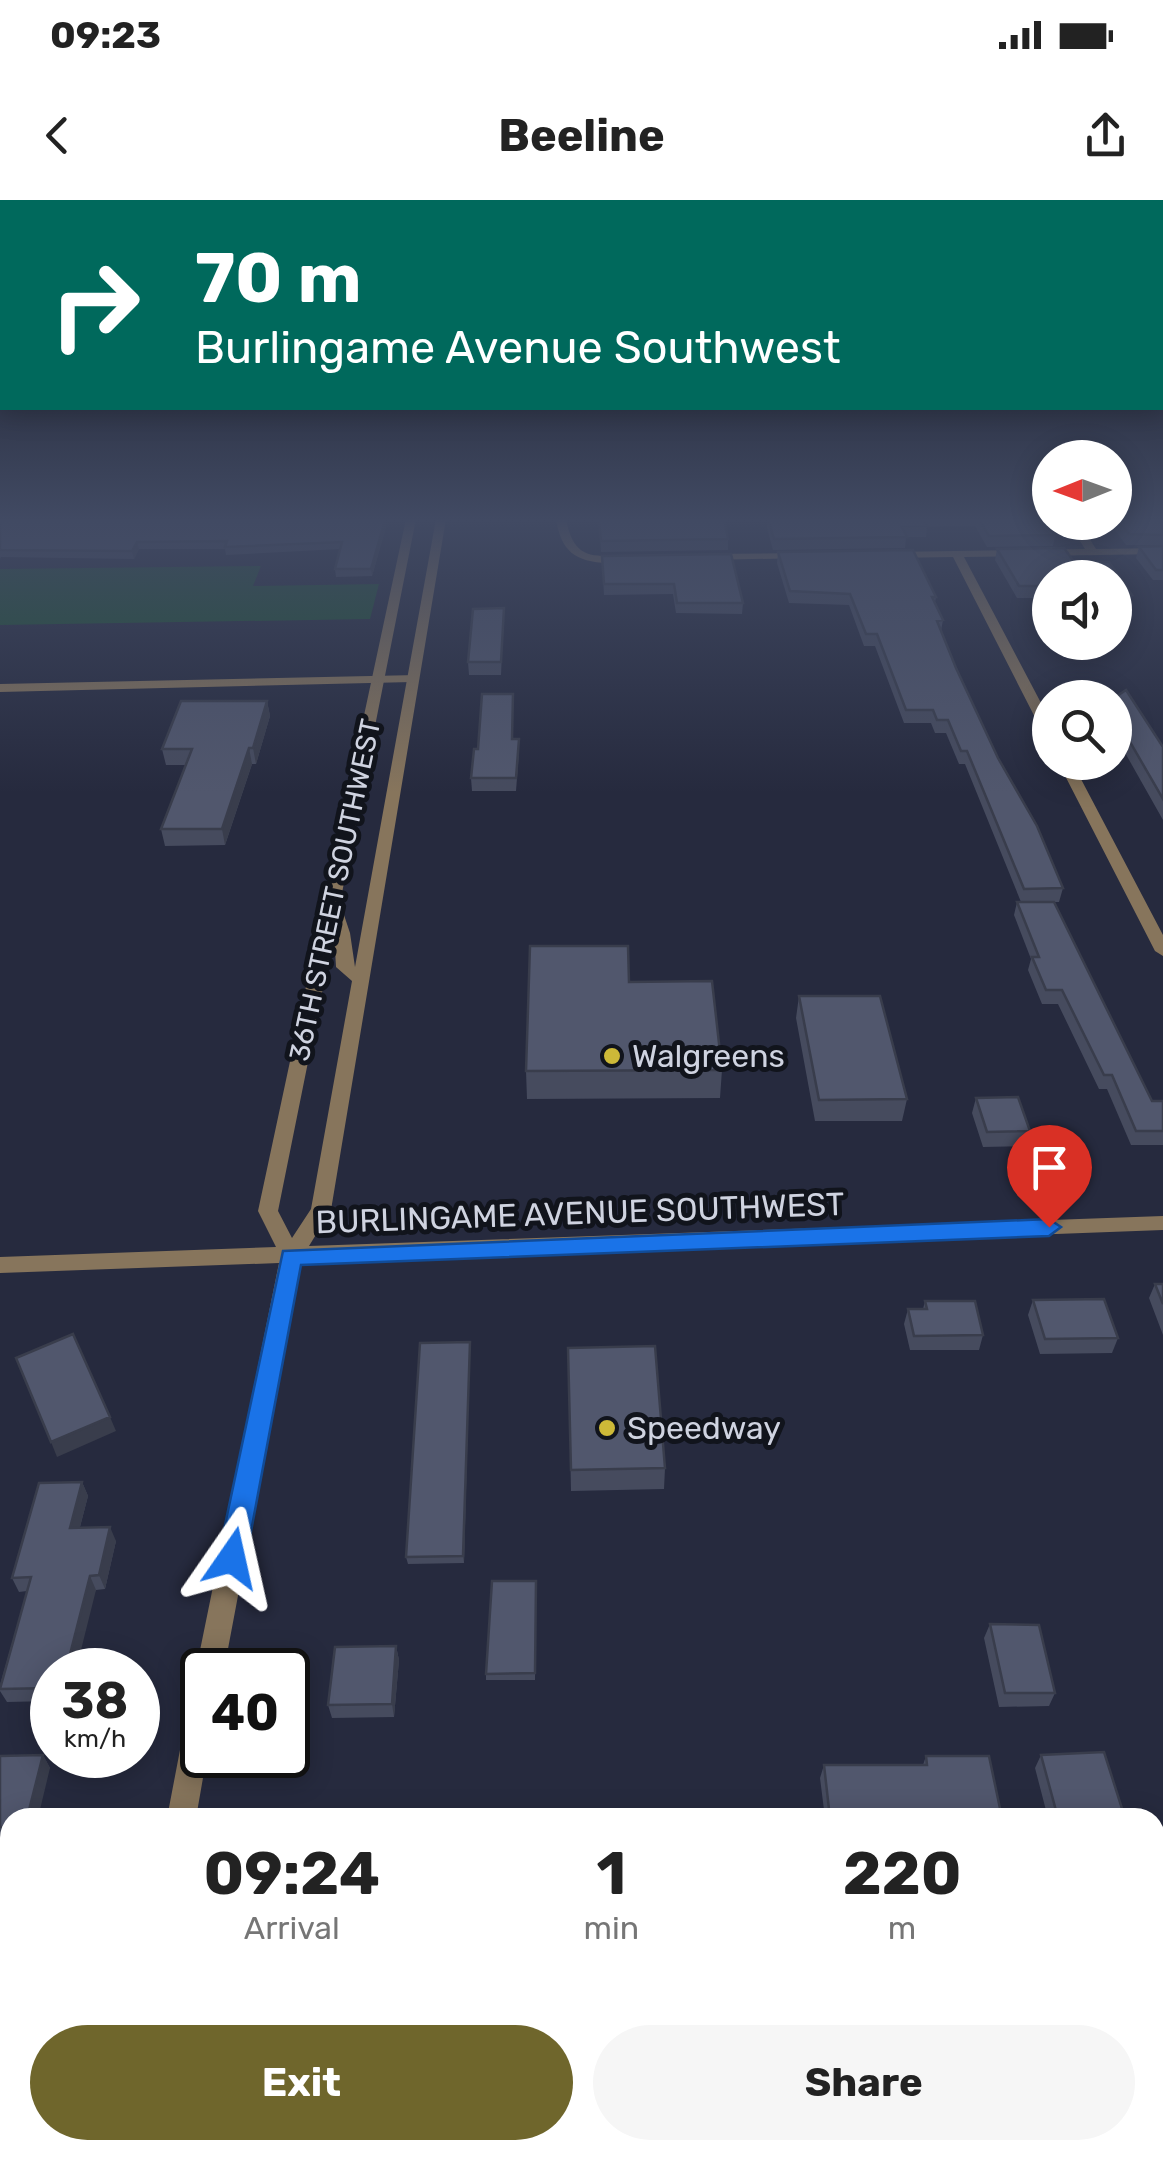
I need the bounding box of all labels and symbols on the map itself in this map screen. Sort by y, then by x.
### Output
north arrow [1032,440,1132,540]
street label: 36TH STREET SOUTHWEST [283,716,387,1064]
place label: Walgreens [632,1037,785,1075]
marker: Walgreens [601,1045,623,1067]
pin [1007,1125,1092,1228]
street label: BURLINGAME AVENUE SOUTHWEST [315,1185,845,1241]
place label: Speedway [627,1409,781,1447]
marker: Speedway [596,1417,618,1439]
position arrow [180,1506,284,1610]
speed limit sign: 40 [180,1648,310,1778]

